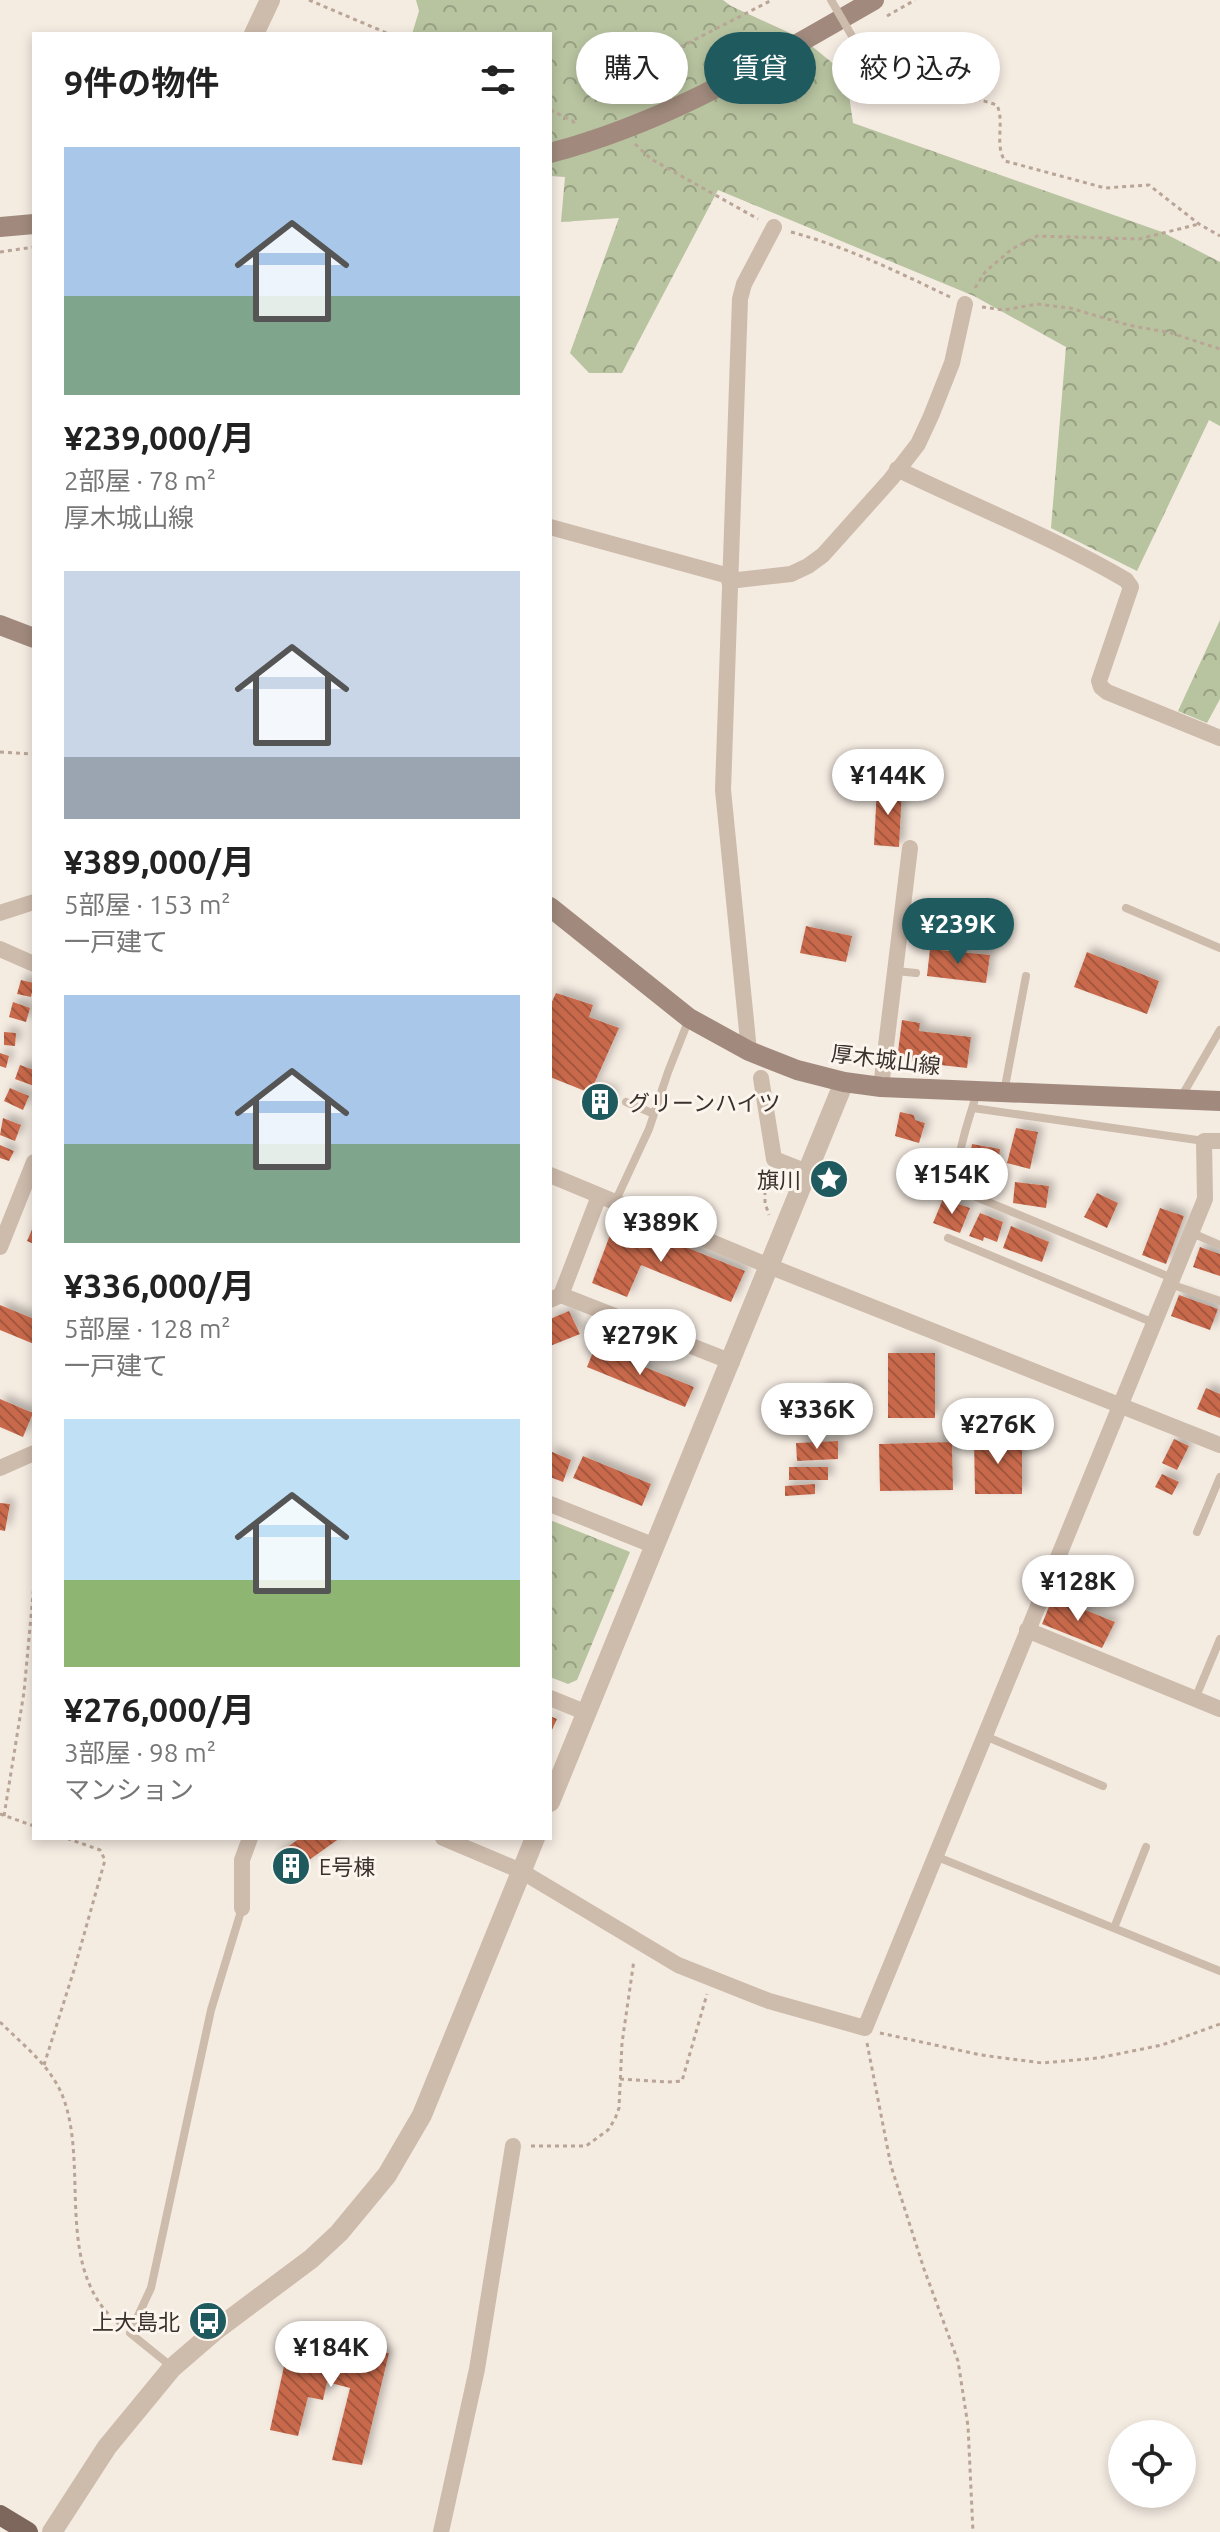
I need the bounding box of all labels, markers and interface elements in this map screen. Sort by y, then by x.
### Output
chip: 購入 [576,32,688,104]
chip: 賃貸 [704,32,816,104]
chip: 絞り込み [832,32,1000,104]
icon: filters [476,58,520,102]
text: 9件の物件 [64,63,219,101]
icon: home [220,199,364,343]
text: ¥239,000/月 [64,418,255,456]
text: 2部屋 · 78 m² [64,466,216,495]
text: 厚木城山線 [64,503,194,532]
icon: home [220,623,364,767]
pin: ¥144K [832,749,944,817]
text: ¥144K [850,760,926,789]
text: ¥389,000/月 [64,842,255,880]
text: 5部屋 · 153 m² [64,890,231,919]
pin: ¥239K [902,898,1014,966]
text: ¥239K [920,909,996,938]
text: 一戸建て [64,927,168,956]
street label: 厚木城山線 [830,1040,942,1078]
icon: home [220,1047,364,1191]
building icon: グリーンハイツ [579,1081,621,1123]
place label: グリーンハイツ [628,1090,780,1115]
pin: ¥154K [896,1148,1008,1216]
place icon: 旗川 [808,1158,850,1200]
text: ¥154K [914,1159,990,1188]
place label: 旗川 [757,1167,801,1192]
pin: ¥389K [605,1196,717,1264]
text: ¥389K [623,1207,699,1236]
text: ¥336,000/月 [64,1266,255,1304]
pin: ¥279K [584,1309,696,1377]
text: 5部屋 · 128 m² [64,1314,231,1343]
text: ¥279K [602,1320,678,1349]
text: 一戸建て [64,1351,168,1380]
pin: ¥336K [761,1383,873,1451]
text: ¥336K [779,1394,855,1423]
pin: ¥276K [942,1398,1054,1466]
text: ¥276K [960,1409,1036,1438]
icon: home [220,1471,364,1615]
pin: ¥128K [1022,1555,1134,1623]
text: ¥128K [1040,1566,1116,1595]
text: ¥276,000/月 [64,1690,255,1728]
text: 3部屋 · 98 m² [64,1738,216,1767]
text: マンション [64,1775,194,1804]
building icon: E号棟 [270,1845,312,1887]
place label: E号棟 [319,1854,375,1879]
bus stop icon: 上大島北 [187,2300,229,2342]
place label: 上大島北 [92,2309,180,2334]
pin: ¥184K [275,2321,387,2389]
text: ¥184K [293,2332,369,2361]
map controls [1108,2420,1196,2508]
button: locate [1108,2420,1196,2508]

